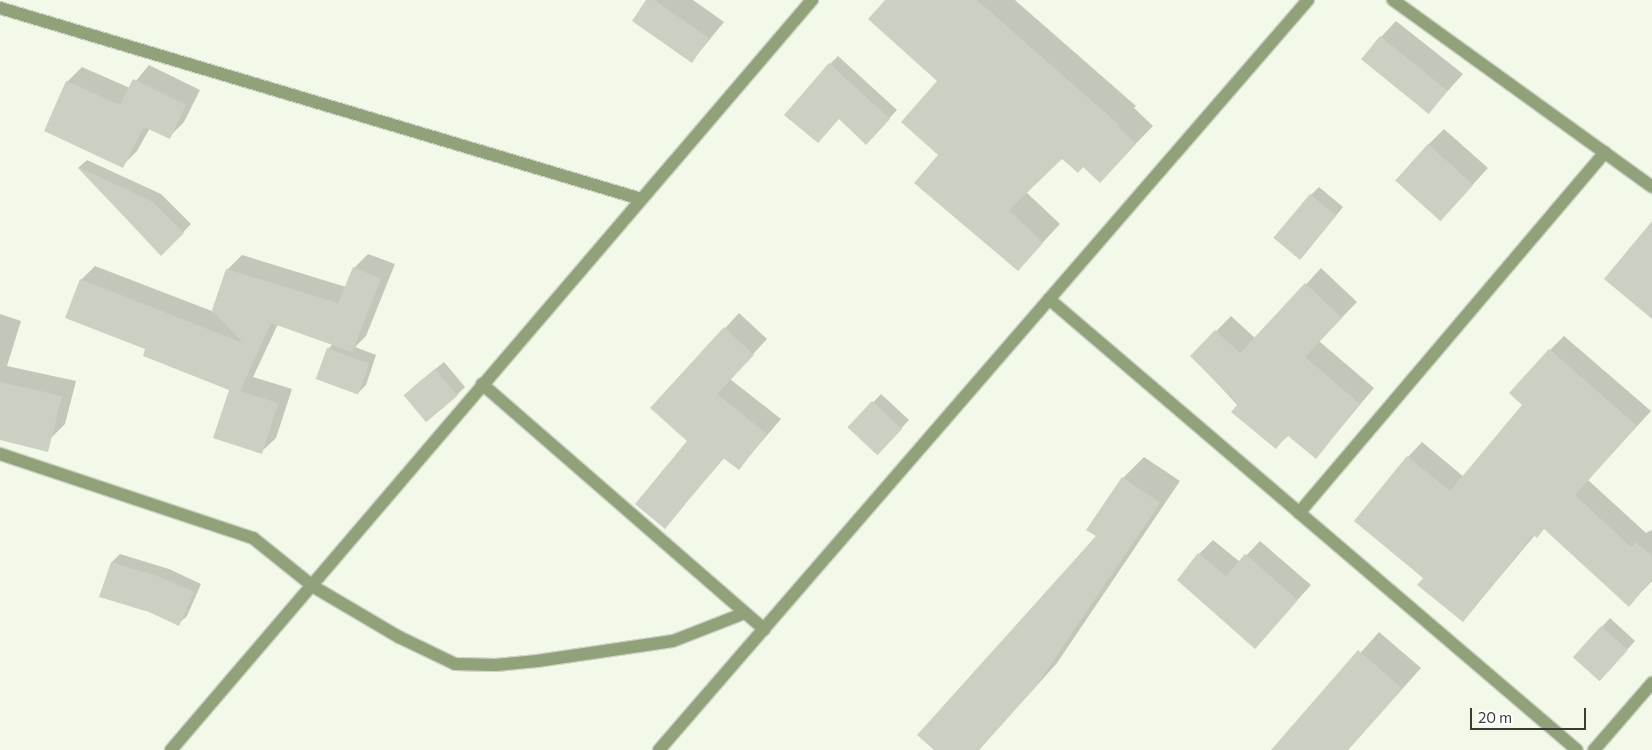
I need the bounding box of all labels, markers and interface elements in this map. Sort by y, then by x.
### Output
scale bar [1472,698,1588,730]
text: 20 m [1478,708,1512,726]

